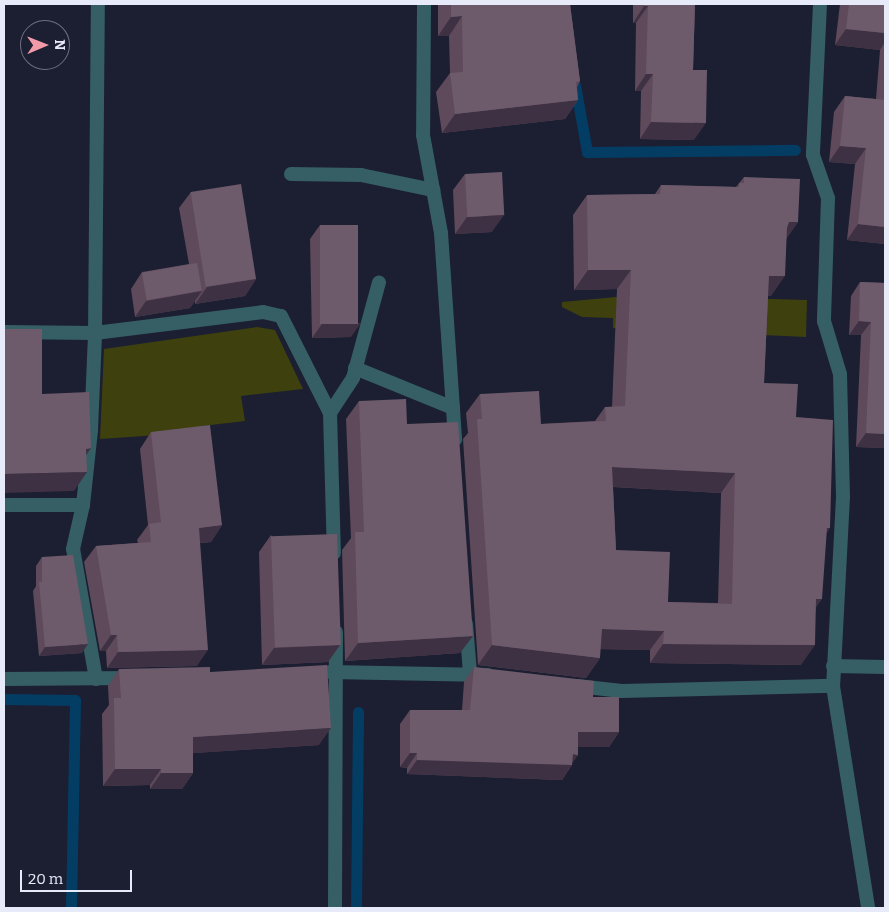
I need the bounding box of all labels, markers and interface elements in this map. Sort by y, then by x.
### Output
north arrow [20,20,70,70]
text: N [51,39,68,50]
scale bar [22,860,135,892]
text: 20 m [28,870,63,888]

